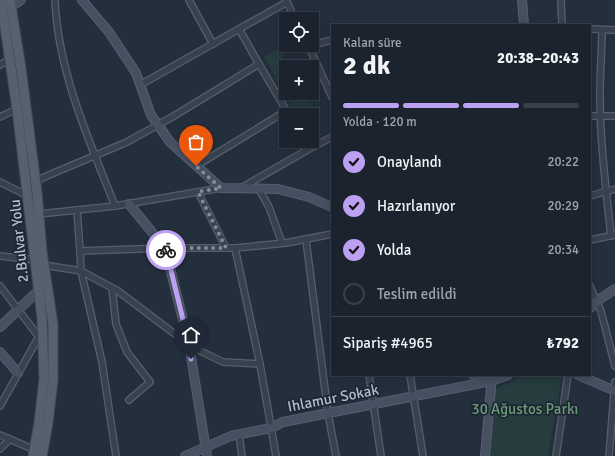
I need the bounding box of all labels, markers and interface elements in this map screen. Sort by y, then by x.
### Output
map controls [279,12,319,148]
button: locate [279,12,319,52]
text: Kalan süre [343,35,402,51]
text: 20:38–20:43 [497,49,579,67]
text: 2 dk [343,50,390,82]
button: + [279,60,319,100]
button: − [279,108,319,148]
text: Yolda · 120 m [343,114,417,130]
pin [179,125,213,166]
icon: bag [185,131,207,153]
icon: check [343,151,365,173]
text: Onaylandı [377,153,442,171]
text: 20:22 [547,154,579,170]
icon: check [343,195,365,217]
text: Hazırlanıyor [377,197,455,215]
street label: 2.Bulvar Yolu [6,198,32,284]
text: 20:29 [547,198,579,214]
courier [146,230,186,270]
icon: bike [155,239,177,261]
icon: check [343,239,365,261]
text: Yolda [377,241,411,259]
text: 20:34 [547,242,579,258]
text: Teslim edildi [377,285,457,303]
pin [174,318,208,359]
icon: home [180,324,202,346]
text: Sipariş #4965 [343,334,433,352]
text: ₺792 [547,334,579,352]
street label: Ihlamur Sokak [286,380,381,416]
park label: 30 Ağustos Parkı [472,400,578,418]

